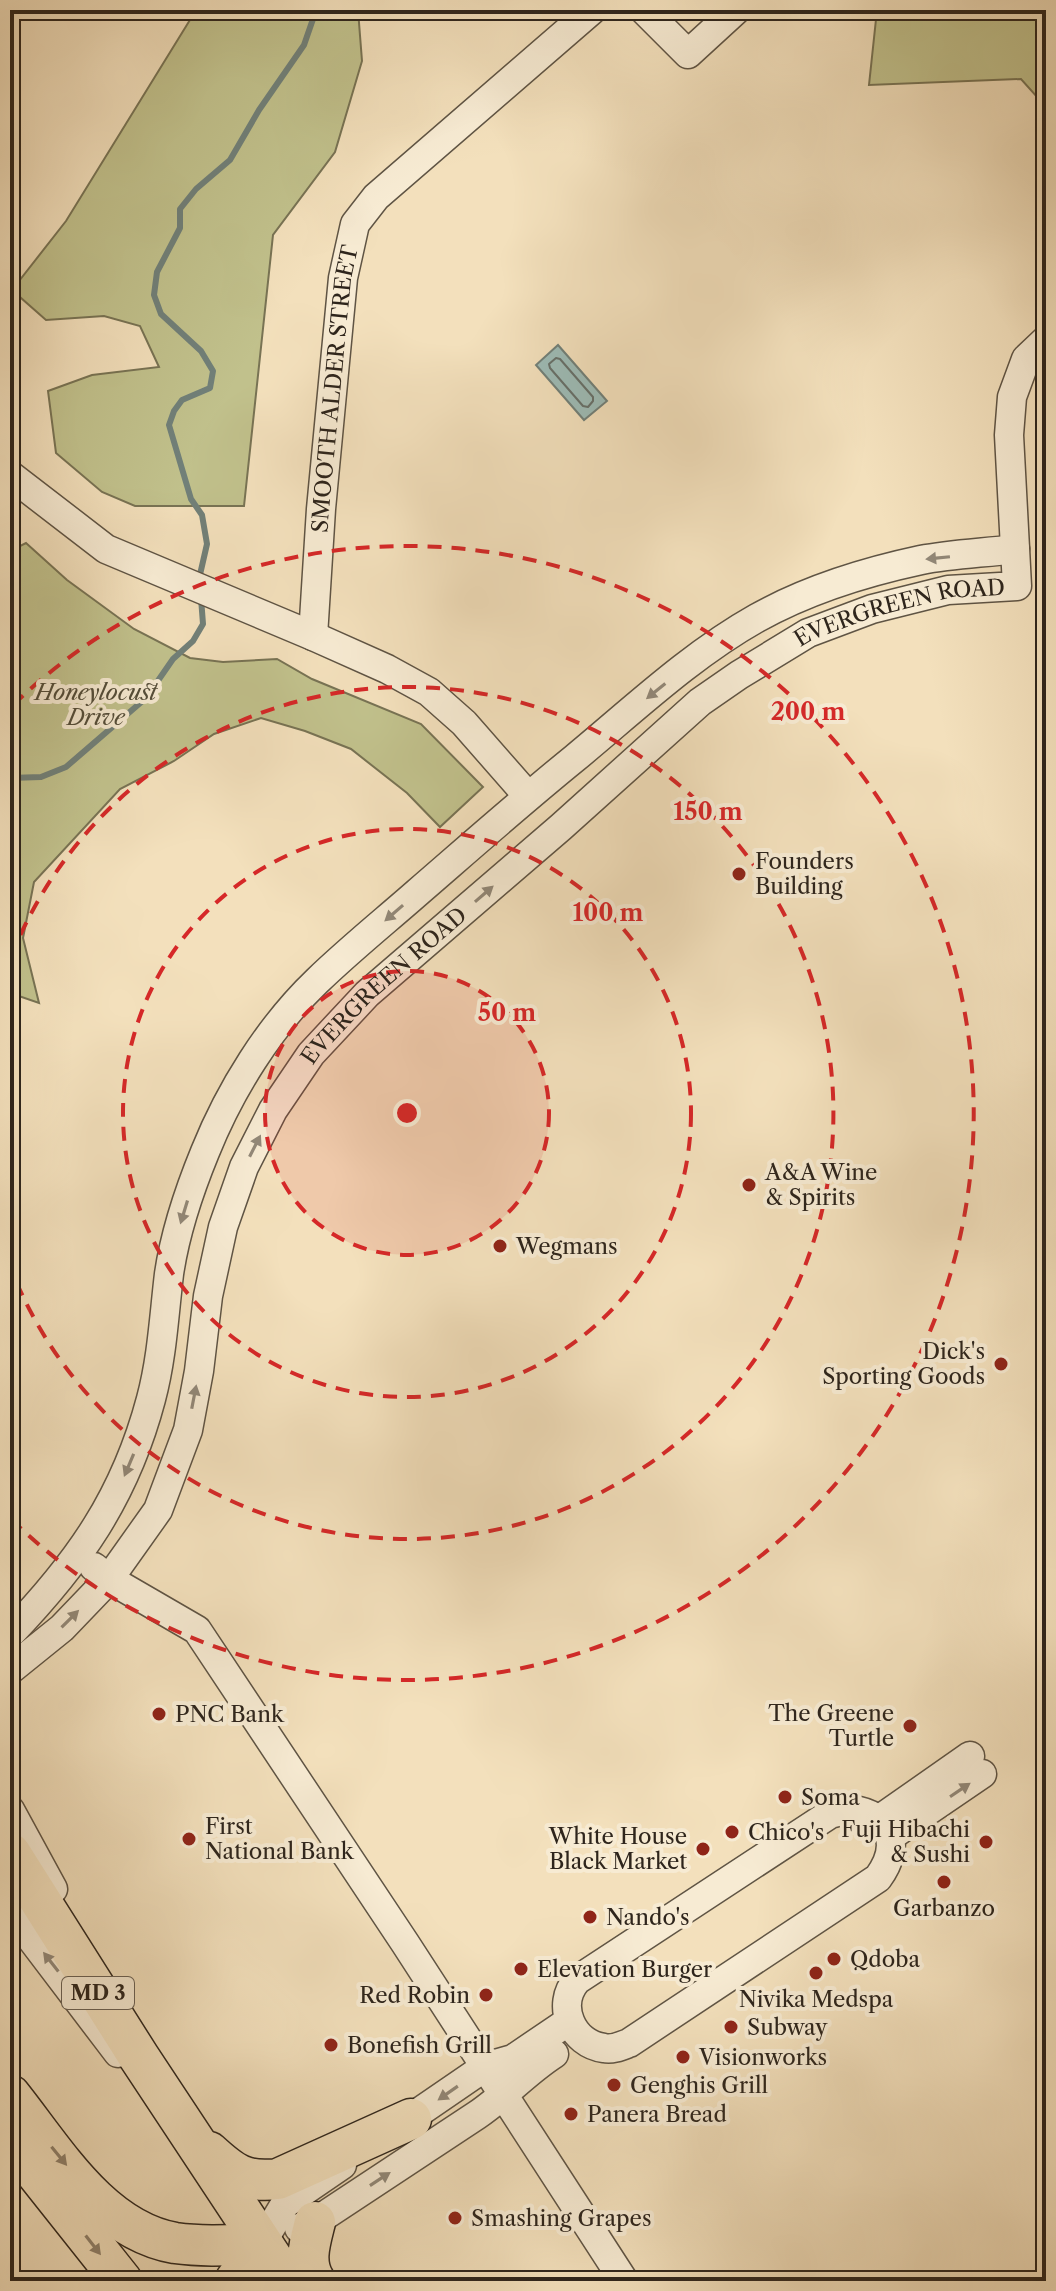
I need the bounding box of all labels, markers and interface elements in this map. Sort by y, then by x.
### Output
street label: SMOOTH ALDER STREET [307,242,364,534]
one-way arrow [925,551,950,564]
street label: EVERGREEN ROAD [789,574,1006,652]
park label: Honeylocust Drive [33,679,159,731]
one-way arrow [646,682,666,699]
text: 200 m [771,697,845,726]
text: 150 m [673,797,743,826]
place label: Founders Building [755,848,854,900]
marker: Founders Building [730,865,748,883]
one-way arrow [474,886,494,903]
text: 100 m [572,898,644,927]
street label: EVERGREEN ROAD [295,901,472,1069]
one-way arrow [384,904,403,922]
text: 50 m [478,998,536,1027]
centre of rings [393,1099,421,1127]
one-way arrow [248,1134,261,1157]
place label: A&A Wine & Spirits [764,1159,877,1211]
marker: A&A Wine & Spirits [740,1176,758,1194]
one-way arrow [177,1201,190,1225]
place label: Wegmans [515,1233,618,1260]
marker: Wegmans [491,1237,509,1255]
place label: Dick's Sporting Goods [822,1338,985,1390]
marker: Dick's Sporting Goods [992,1355,1010,1373]
one-way arrow [188,1384,201,1409]
one-way arrow [122,1453,135,1477]
one-way arrow [60,1610,79,1629]
place label: The Greene Turtle [768,1700,894,1752]
place label: PNC Bank [175,1701,285,1728]
marker: PNC Bank [150,1705,168,1723]
marker: The Greene Turtle [901,1717,919,1735]
one-way arrow [949,1783,970,1798]
place label: Soma [801,1784,860,1811]
marker: Soma [776,1788,794,1806]
place label: First National Bank [205,1813,355,1865]
place label: Fuji Hibachi & Sushi [841,1816,970,1868]
place label: Chico's [748,1819,824,1846]
place label: White House Black Market [548,1823,687,1875]
marker: Chico's [723,1823,741,1841]
marker: First National Bank [180,1830,198,1848]
marker: Fuji Hibachi & Sushi [977,1833,995,1851]
marker: White House Black Market [694,1840,712,1858]
marker: Garbanzo [935,1873,953,1891]
place label: Garbanzo [893,1895,995,1922]
place label: Nando's [606,1904,690,1931]
marker: Nando's [581,1908,599,1926]
place label: Qdoba [850,1946,920,1973]
marker: Qdoba [825,1950,843,1968]
one-way arrow [43,1952,59,1972]
place label: Elevation Burger [537,1956,712,1983]
marker: Elevation Burger [512,1960,530,1978]
marker: Nivika Medspa [807,1964,825,1982]
road number: MD 3 [62,1977,134,2009]
place label: Red Robin [359,1982,470,2009]
marker: Red Robin [477,1986,495,2004]
place label: Nivika Medspa [739,1986,894,2013]
place label: Subway [747,2014,828,2041]
marker: Subway [722,2018,740,2036]
place label: Bonefish Grill [347,2032,492,2059]
marker: Bonefish Grill [322,2036,340,2054]
place label: Visionworks [698,2044,827,2071]
marker: Visionworks [674,2048,692,2066]
place label: Genghis Grill [630,2072,769,2099]
marker: Genghis Grill [605,2076,623,2094]
one-way arrow [437,2085,459,2100]
place label: Panera Bread [587,2101,727,2128]
marker: Panera Bread [562,2105,580,2123]
one-way arrow [50,2146,67,2166]
one-way arrow [369,2172,390,2187]
place label: Smashing Grapes [471,2205,652,2232]
marker: Smashing Grapes [446,2209,464,2227]
one-way arrow [84,2235,101,2255]

